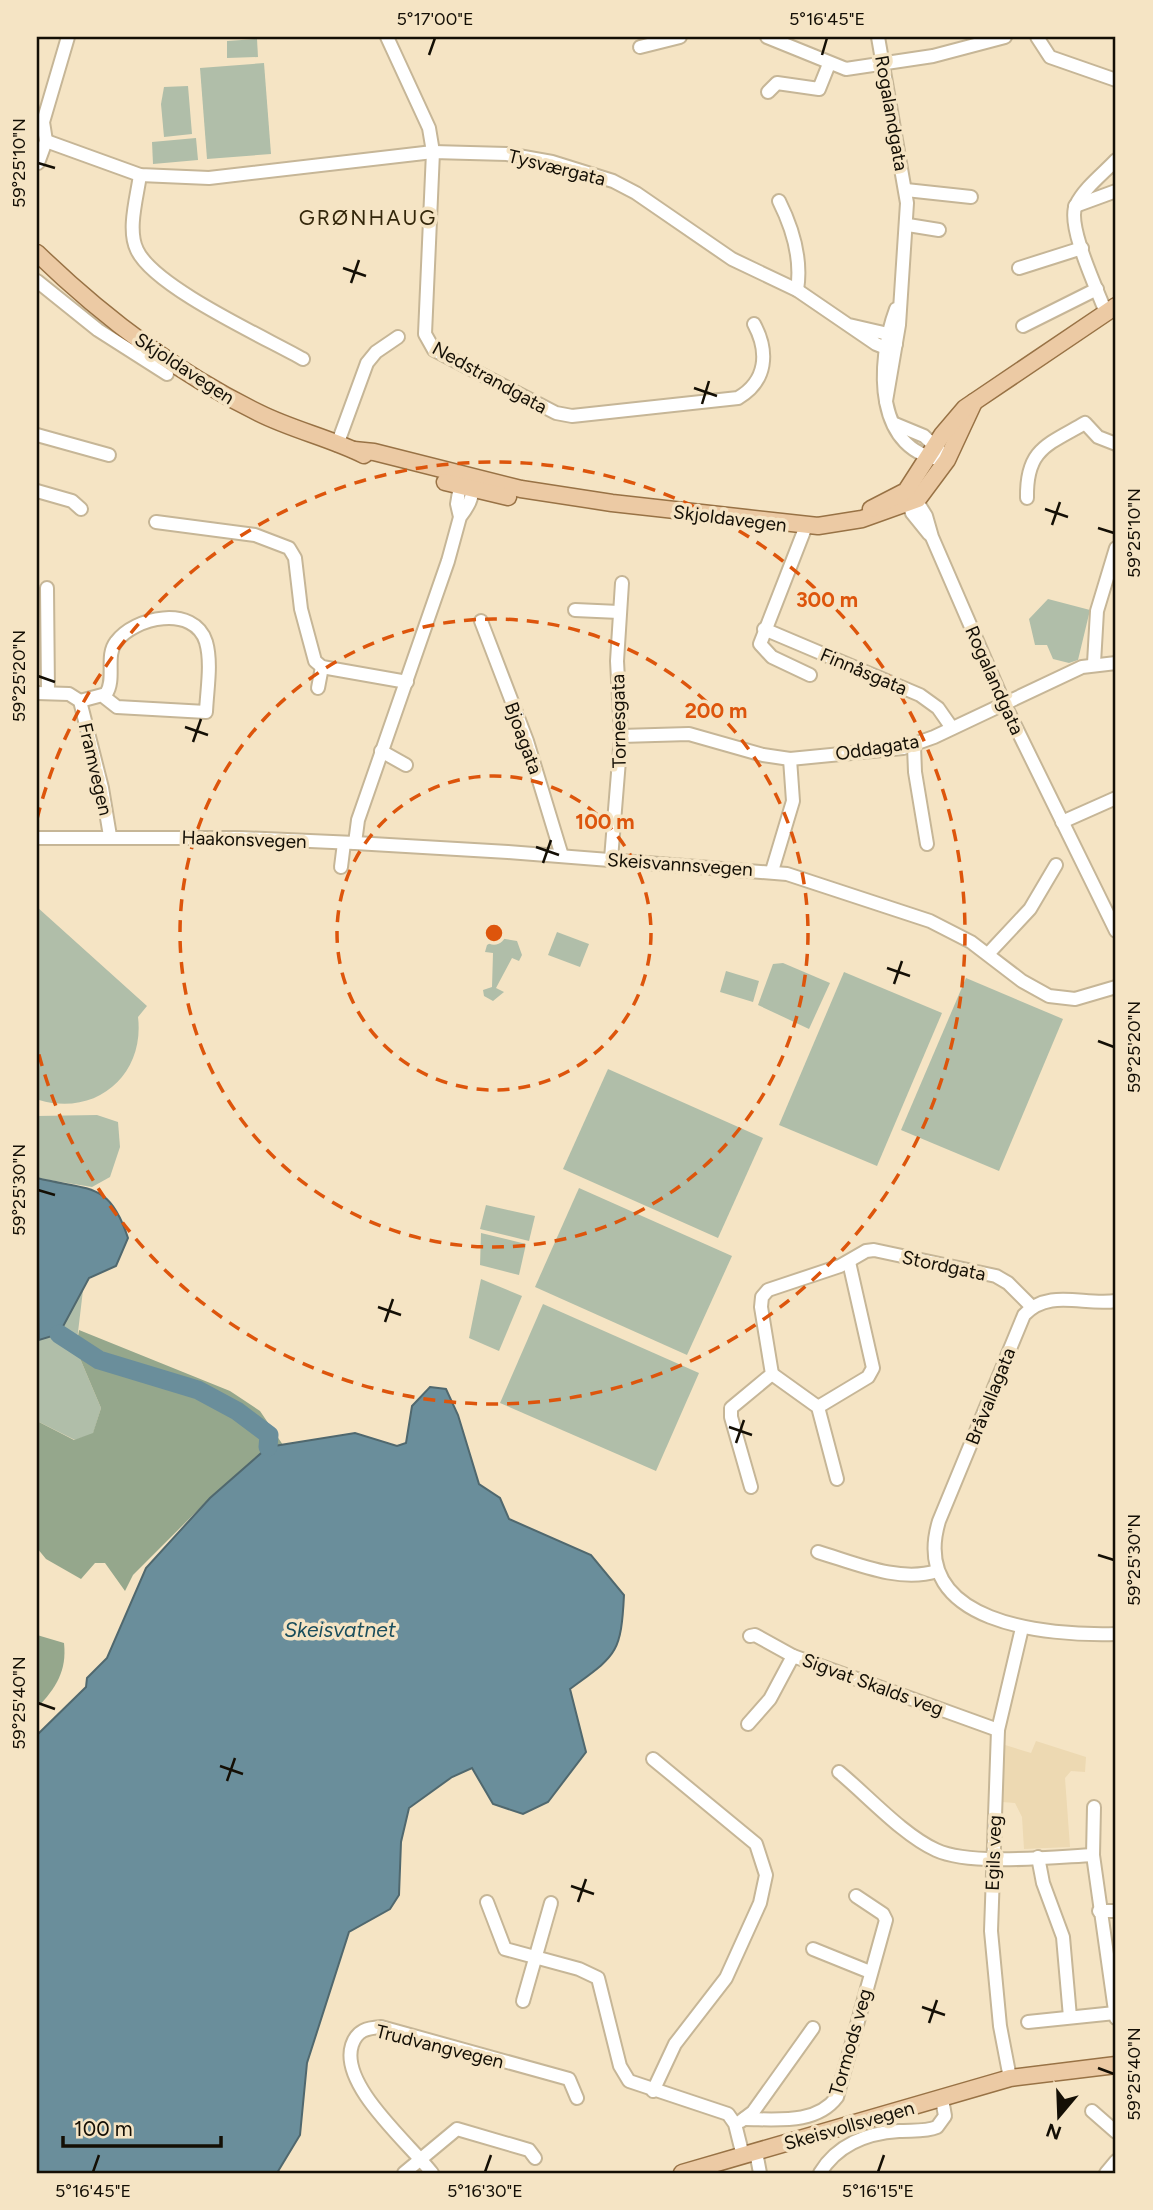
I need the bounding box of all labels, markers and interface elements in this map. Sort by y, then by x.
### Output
text: 5°17'00"E [396,8,474,30]
text: 5°16'45"E [789,8,865,30]
street label: Rogalandgata [870,53,913,173]
text: 59°25'10"N [8,118,30,208]
street label: Tysværgata [506,144,608,191]
district label: GRØNHAUG [299,205,437,230]
street label: Skjoldavegen [131,328,239,409]
street label: Nedstrandgata [428,336,551,418]
text: 59°25'10"N [1123,488,1145,578]
street label: Skjoldavegen [672,500,788,537]
text: 300 m [796,587,858,612]
street label: Rogalandgata [960,622,1029,738]
text: 59°25'20"N [8,630,30,722]
street label: Finnåsgata [817,643,911,700]
street label: Tornesgata [606,674,631,768]
text: 200 m [685,698,747,723]
street label: Bjoagata [500,699,547,777]
street label: Framvegen [74,721,117,818]
street label: Oddagata [834,730,921,765]
text: 100 m [575,809,635,834]
street label: Haakonsvegen [181,826,307,853]
street label: Skeisvannsvegen [606,848,754,881]
centre of rings [482,921,506,945]
text: 59°25'20"N [1123,1001,1145,1093]
text: 59°25'30"N [8,1144,30,1236]
street label: Stordgata [900,1245,988,1286]
street label: Bråvallagata [961,1344,1020,1448]
text: 59°25'30"N [1123,1514,1145,1606]
water label: Skeisvatnet [284,1617,397,1642]
street label: Sigvat Skalds veg [799,1648,947,1721]
text: 59°25'40"N [8,1656,30,1750]
street label: Egils veg [981,1815,1006,1891]
street label: Tormods veg [824,1986,877,2098]
street label: Trudvangvegen [374,2019,506,2073]
text: 59°25'40"N [1123,2027,1145,2121]
north arrow [1024,2080,1094,2150]
street label: Skeisvollsvegen [781,2096,917,2155]
scale bar [63,2105,220,2149]
text: 100 m [74,2116,133,2141]
text: N [1043,2118,1064,2145]
text: 5°16'45"E [55,2180,131,2202]
text: 5°16'30"E [447,2180,523,2202]
text: 5°16'15"E [842,2180,914,2202]

